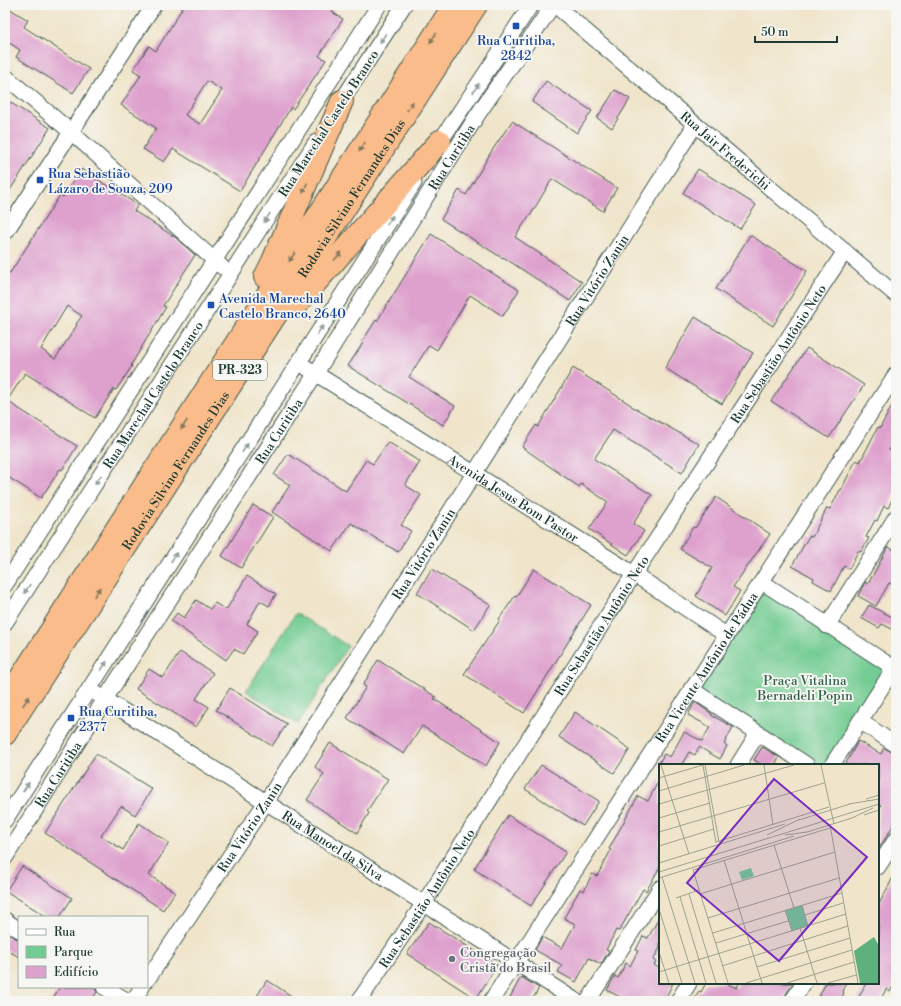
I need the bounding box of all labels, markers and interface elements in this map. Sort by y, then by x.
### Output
scale bar [755,18,837,44]
marker: Rua Curitiba, 2842 [511,21,521,31]
text: 50 m [761,25,789,40]
one-way arrow [429,32,436,44]
one-way arrow [379,33,387,43]
place label: Rua Curitiba, 2842 [477,33,555,64]
street label: Rua Marechal Castelo Branco [275,47,382,200]
one-way arrow [472,83,480,93]
one-way arrow [406,101,414,112]
street label: Rua Jair Frederichi [677,108,773,194]
street label: Rodovia Silvino Fernandes Dias [295,116,409,281]
street label: Rua Curitiba [425,121,479,193]
one-way arrow [359,141,366,153]
place label: Rua Sebastião Lázaro de Souza, 209 [48,166,173,197]
marker: Rua Sebastião Lázaro de Souza, 209 [35,175,45,185]
one-way arrow [302,182,308,193]
one-way arrow [263,213,271,223]
one-way arrow [386,215,394,226]
street label: Rua Vitório Zanin [563,232,633,329]
one-way arrow [333,251,342,262]
one-way arrow [288,252,296,262]
street label: Rua Sebastião Antônio Neto [727,282,830,427]
place label: Avenida Marechal Castelo Branco, 2640 [218,291,346,322]
marker: Avenida Marechal Castelo Branco, 2640 [206,300,216,310]
street label: Rua Marechal Castelo Branco [100,318,207,472]
one-way arrow [316,325,324,335]
road number: PR-323 [213,360,267,380]
street label: Rodovia Silvino Fernandes Dias [119,388,234,553]
street label: Rua Curitiba [252,395,307,467]
one-way arrow [180,420,188,430]
one-way arrow [241,442,248,453]
street label: Avenida Jesus Bom Pastor [443,451,582,546]
one-way arrow [94,475,102,485]
street label: Rua Vitório Zanin [389,505,459,603]
one-way arrow [171,551,178,563]
street label: Rua Sebastião Antônio Neto [551,553,653,699]
one-way arrow [23,584,31,594]
one-way arrow [93,586,100,598]
street label: Rua Vicente Antônio de Pádua [652,589,762,746]
one-way arrow [101,661,108,672]
park label: Praça Vitalina Bernadeli Popin [756,673,853,704]
one-way arrow [22,696,30,706]
place label: Rua Curitiba, 2377 [79,704,157,735]
marker: Rua Curitiba, 2377 [66,713,76,723]
street label: Rua Curitiba [32,738,86,811]
inset map [659,764,879,984]
street label: Rua Vitório Zanin [214,779,286,876]
one-way arrow [22,782,30,792]
street label: Rua Manoel da Silva [278,808,386,885]
street label: Rua Sebastião Antônio Neto [376,826,478,972]
legend [18,916,148,988]
text: Rua [54,925,76,940]
text: Parque [54,945,93,960]
place label: Congregação Cristã do Brasil [460,945,552,976]
marker: Congregação Cristã do Brasil [447,954,457,964]
text: Edifício [54,965,99,980]

